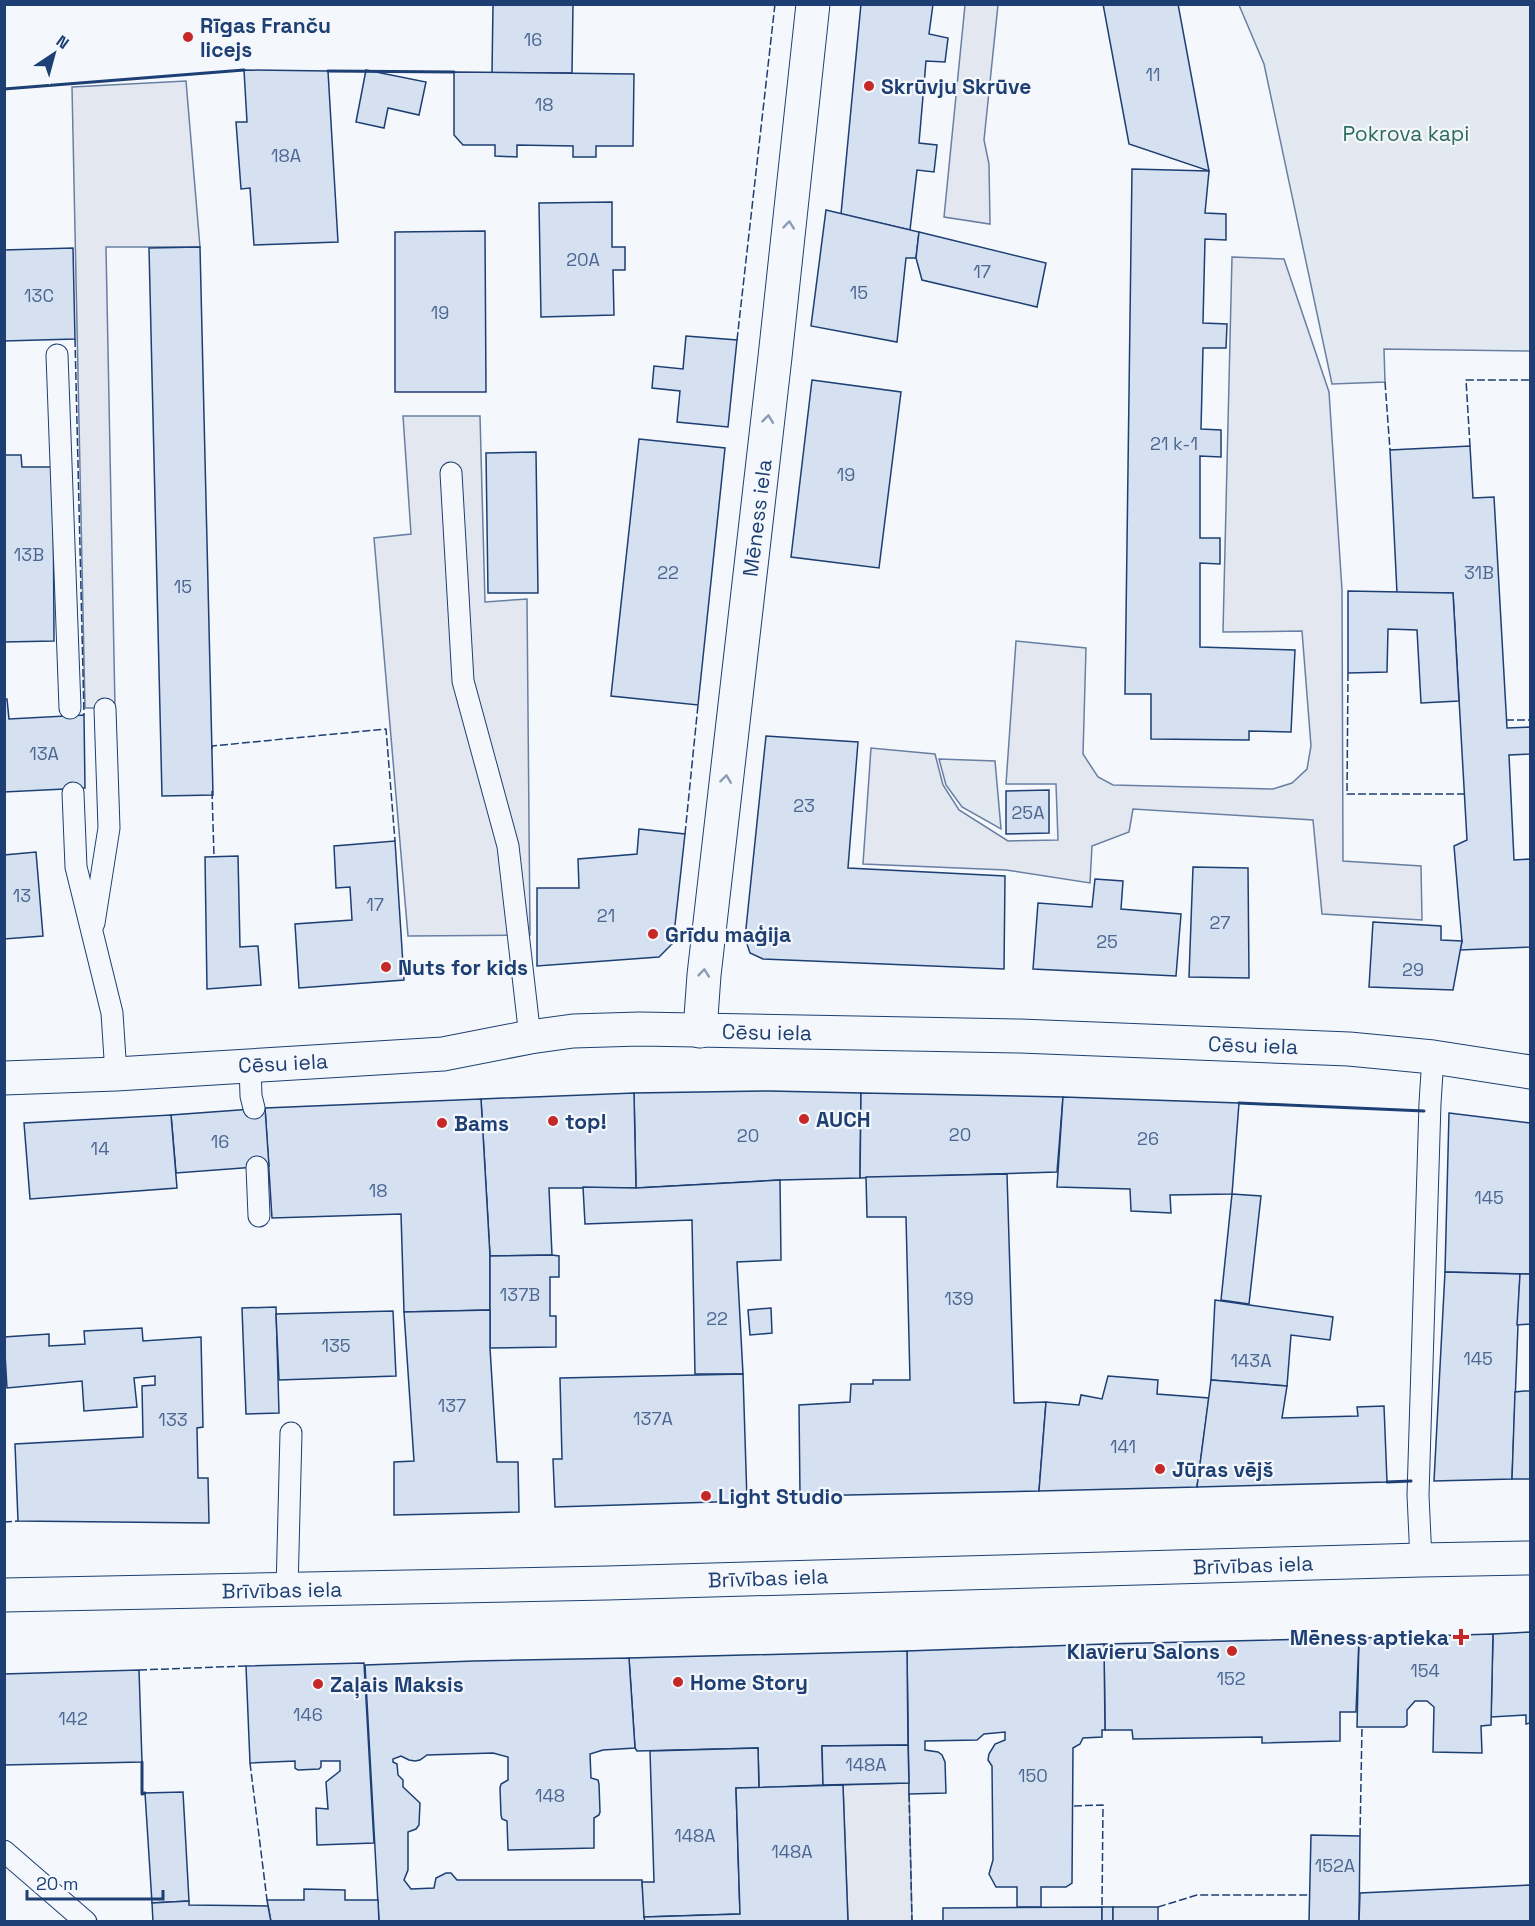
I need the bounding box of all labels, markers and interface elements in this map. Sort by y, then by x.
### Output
place label: Rīgas Franču licejs [200,12,331,63]
north arrow [24,24,84,84]
house number: 16 [524,28,542,51]
marker: Rīgas Franču licejs [181,30,195,44]
text: N [52,31,73,54]
house number: 11 [1145,63,1161,86]
place label: Skrūvju Skrūve [881,73,1031,100]
marker: Skrūvju Skrūve [862,79,876,93]
house number: 18 [535,93,553,116]
park label: Pokrova kapi [1343,120,1469,147]
house number: 18A [271,144,301,167]
one-way arrow [782,220,795,229]
house number: 20A [566,248,600,271]
house number: 17 [973,260,991,283]
house number: 15 [850,281,868,304]
house number: 13C [24,284,54,307]
house number: 19 [431,301,449,324]
one-way arrow [761,414,774,423]
house number: 21 k-1 [1150,432,1198,455]
street label: Mēness iela [736,458,778,578]
house number: 19 [837,463,855,486]
house number: 13B [14,543,44,566]
house number: 22 [657,561,679,584]
house number: 31B [1464,561,1494,584]
house number: 15 [174,575,192,598]
house number: 13A [29,742,59,765]
one-way arrow [720,775,732,784]
house number: 23 [793,794,815,817]
house number: 25A [1012,801,1044,824]
house number: 13 [13,884,31,907]
house number: 17 [366,893,384,916]
house number: 21 [597,904,615,927]
house number: 27 [1210,911,1230,934]
place label: Grīdu maģija [665,921,791,948]
marker: Grīdu maģija [646,927,660,941]
house number: 25 [1096,930,1118,953]
place label: Nuts for kids [398,954,528,981]
house number: 29 [1402,958,1424,981]
marker: Nuts for kids [379,960,393,974]
one-way arrow [697,968,710,977]
street label: Cēsu iela [722,1018,812,1046]
street label: Cēsu iela [1208,1030,1298,1060]
street label: Cēsu iela [237,1047,329,1079]
place label: AUCH [816,1106,871,1133]
place label: top! [565,1108,607,1135]
place label: Bams [454,1110,509,1137]
marker: AUCH [797,1112,811,1126]
marker: top! [546,1114,560,1128]
marker: Bams [435,1116,449,1130]
house number: 20 [949,1123,971,1146]
house number: 20 [737,1124,759,1147]
house number: 26 [1137,1127,1159,1150]
house number: 16 [211,1130,229,1153]
house number: 14 [91,1137,109,1160]
house number: 18 [369,1179,387,1202]
house number: 145 [1474,1186,1504,1209]
house number: 137B [500,1283,540,1306]
house number: 139 [944,1287,974,1310]
house number: 22 [706,1307,728,1330]
house number: 135 [321,1334,351,1357]
house number: 145 [1463,1347,1493,1370]
house number: 143A [1231,1349,1272,1372]
house number: 137 [438,1394,466,1417]
house number: 137A [633,1407,673,1430]
house number: 133 [158,1408,188,1431]
house number: 141 [1110,1435,1136,1458]
place label: Jūras vējš [1172,1456,1273,1483]
marker: Jūras vējš [1153,1462,1167,1476]
place label: Light Studio [718,1483,843,1510]
marker: Light Studio [699,1489,713,1503]
street label: Brīvības iela [1192,1549,1314,1581]
street label: Brīvības iela [707,1562,829,1594]
street label: Brīvības iela [221,1575,343,1605]
place label: Mēness aptieka [1290,1624,1449,1651]
marker: Mēness aptieka [1454,1630,1468,1644]
place label: Klavieru Salons [1067,1638,1220,1665]
marker: Klavieru Salons [1225,1644,1239,1658]
house number: 154 [1410,1659,1440,1682]
house number: 152 [1216,1667,1246,1690]
place label: Home Story [690,1669,808,1696]
place label: Zaļais Maksis [330,1671,464,1699]
marker: Home Story [671,1675,685,1689]
marker: Zaļais Maksis [311,1677,325,1691]
house number: 146 [293,1703,323,1726]
house number: 142 [58,1707,88,1730]
house number: 148A [845,1753,887,1776]
house number: 150 [1018,1764,1048,1787]
house number: 148 [535,1784,565,1807]
house number: 148A [674,1824,716,1847]
house number: 148A [771,1840,813,1863]
house number: 152A [1315,1854,1355,1877]
scale bar [27,1863,164,1901]
text: 20 m [36,1872,79,1895]

